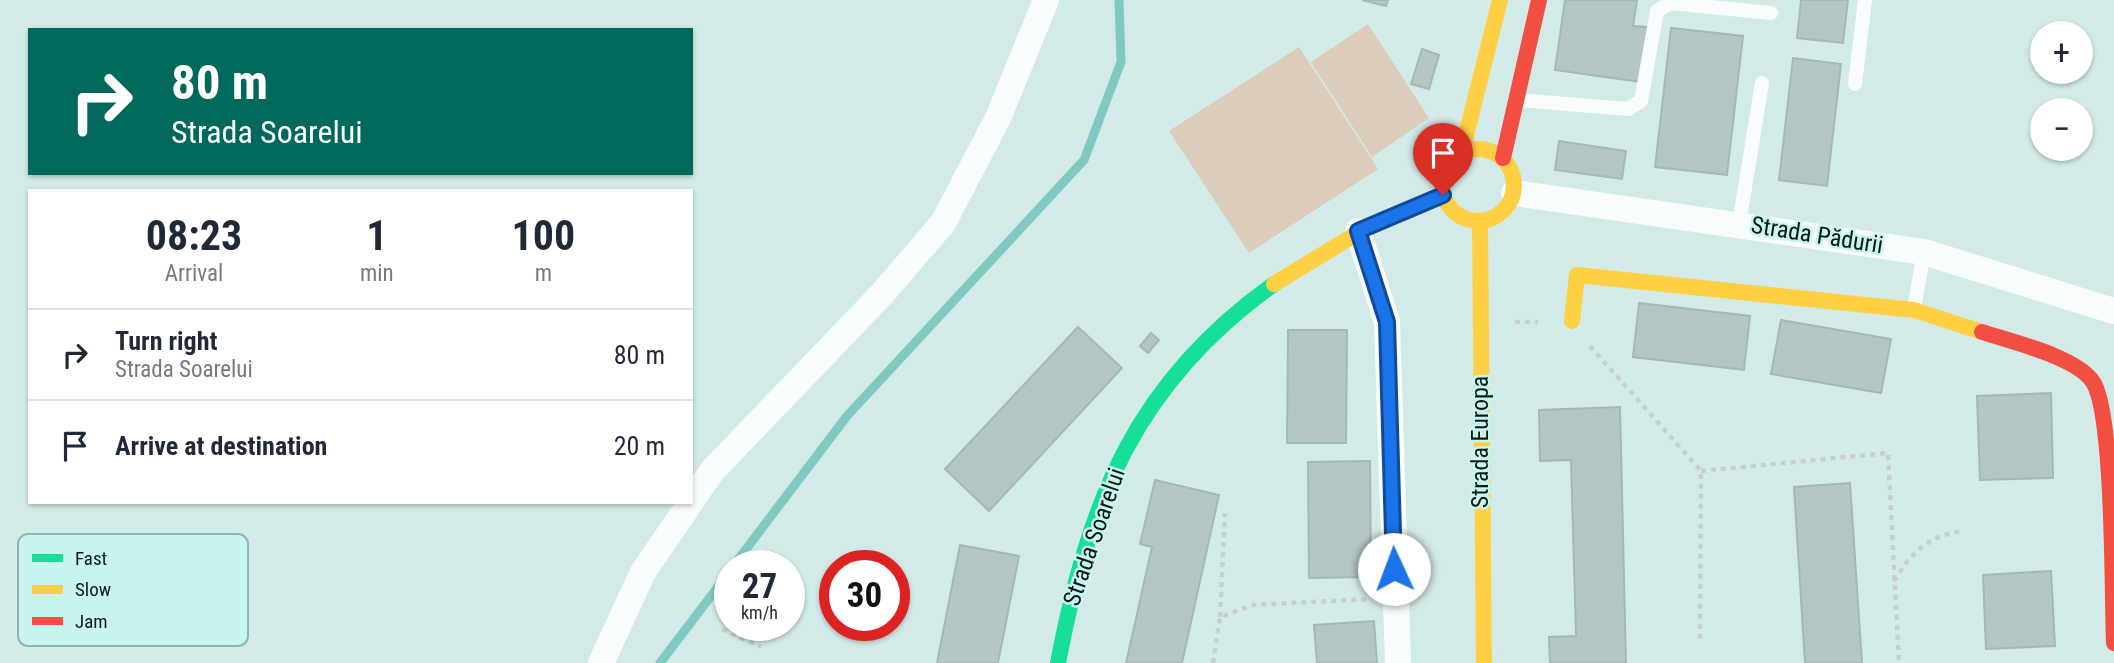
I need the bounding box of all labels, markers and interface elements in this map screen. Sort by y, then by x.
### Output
map controls [2030,21,2093,161]
button: + [2030,21,2093,84]
text: 80 m [171,54,268,111]
icon: right [56,56,147,147]
button: − [2030,98,2093,161]
text: Strada Soarelui [171,113,363,151]
pin [1413,123,1473,195]
icon: arrive [1424,134,1462,172]
text: 08:23 [146,211,242,260]
text: 1 [366,211,387,260]
text: 100 [511,211,575,260]
street label: Strada Pădurii [1749,211,1885,259]
text: Arrival [165,260,223,287]
text: min [360,260,394,287]
text: m [535,260,552,287]
text: Turn right [115,326,217,356]
icon: right [56,336,94,374]
text: 80 m [614,340,665,370]
text: Strada Soarelui [115,356,253,383]
street label: Strada Europa [1466,376,1494,508]
icon: arrive [56,427,94,465]
text: Arrive at destination [115,431,327,461]
text: 20 m [614,431,665,461]
street label: Strada Soarelui [1057,464,1131,610]
position arrow [1357,532,1431,606]
legend [18,534,248,646]
text: Fast [75,547,107,570]
speed limit sign: 30 [819,550,910,641]
text: 27 [742,566,777,607]
text: Slow [75,578,111,601]
text: km/h [741,602,778,623]
text: Jam [75,610,108,633]

